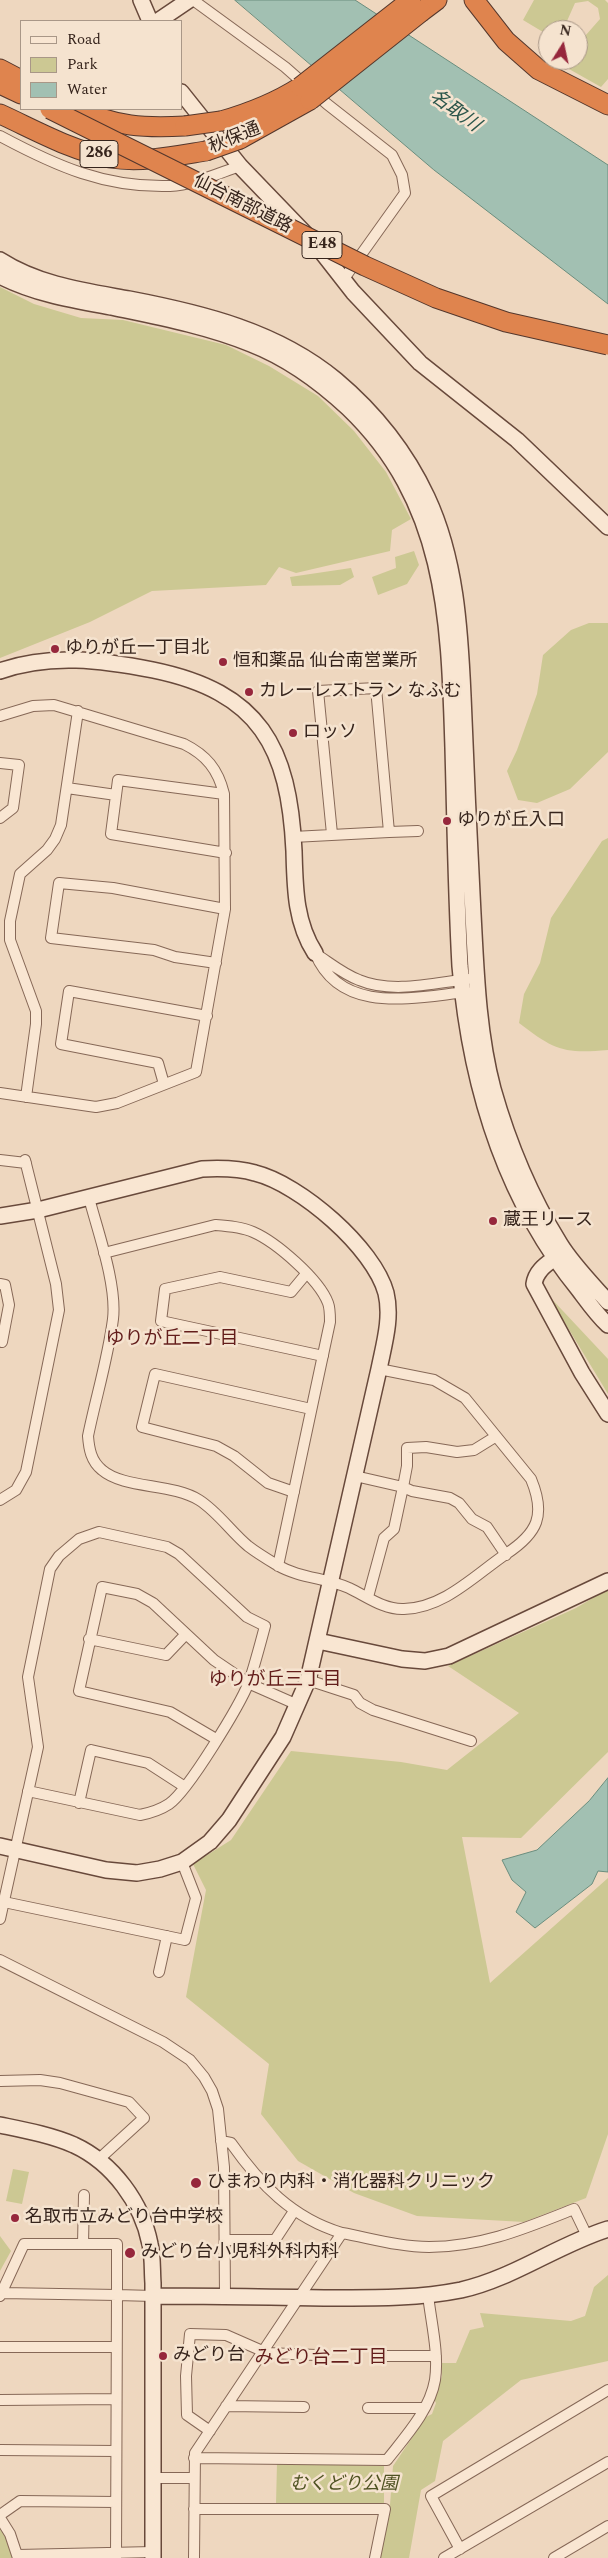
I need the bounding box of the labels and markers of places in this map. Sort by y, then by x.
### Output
place label: ゆりが丘一丁目北 [65,638,209,660]
marker: ゆりが丘一丁目北 [49,643,61,655]
place label: 恒和薬品 仙台南営業所 [233,651,417,673]
marker: 恒和薬品 仙台南営業所 [217,656,229,668]
place label: カレーレストラン なふむ [259,681,461,703]
marker: カレーレストラン なふむ [243,686,255,698]
place label: ロッソ [303,722,357,744]
marker: ロッソ [287,727,299,739]
place label: ゆりが丘入口 [457,810,565,832]
marker: ゆりが丘入口 [441,815,453,827]
place label: 蔵王リース [503,1210,593,1232]
marker: 蔵王リース [487,1215,499,1227]
place label: ひまわり内科・消化器科クリニック [207,2172,495,2194]
marker: ひまわり内科・消化器科クリニック [189,2176,203,2190]
place label: 名取市立みどり台中学校 [25,2207,223,2229]
marker: 名取市立みどり台中学校 [9,2212,21,2224]
place label: みどり台小児科外科内科 [141,2242,339,2264]
marker: みどり台小児科外科内科 [123,2246,137,2260]
place label: みどり台 [173,2345,245,2367]
marker: みどり台 [157,2350,169,2362]

